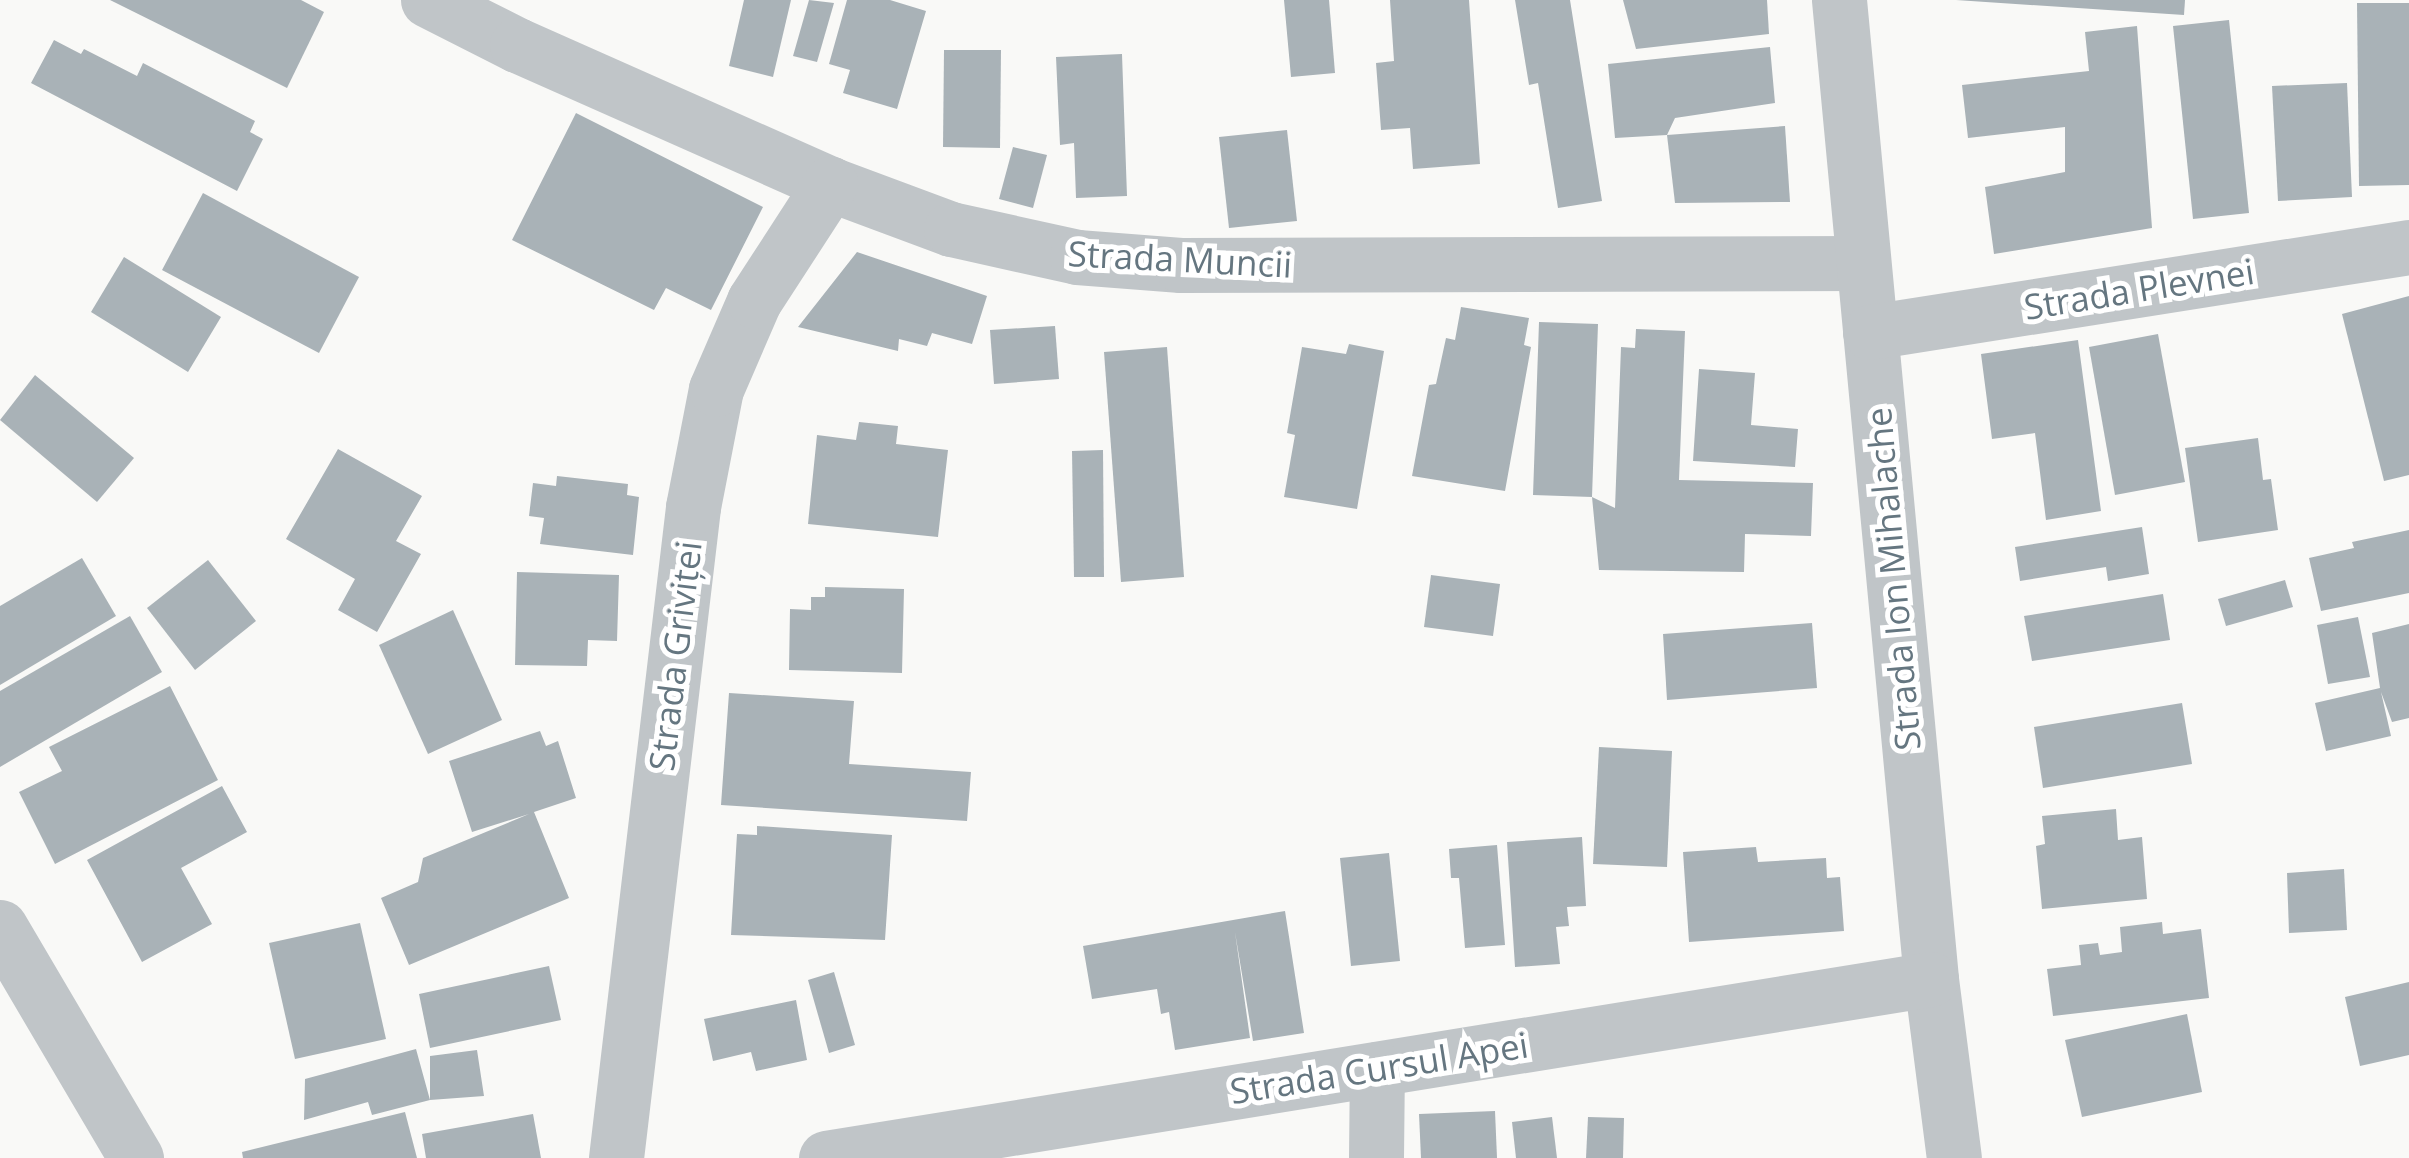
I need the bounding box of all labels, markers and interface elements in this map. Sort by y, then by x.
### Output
street label: Strada Muncii [1067,232,1293,286]
street label: Strada Plevnei [2021,250,2257,328]
street label: Strada Ion Mihalache [1857,406,1929,752]
street label: Strada Griviței [640,539,710,773]
street label: Strada Cursul Apei [1227,1024,1531,1112]

